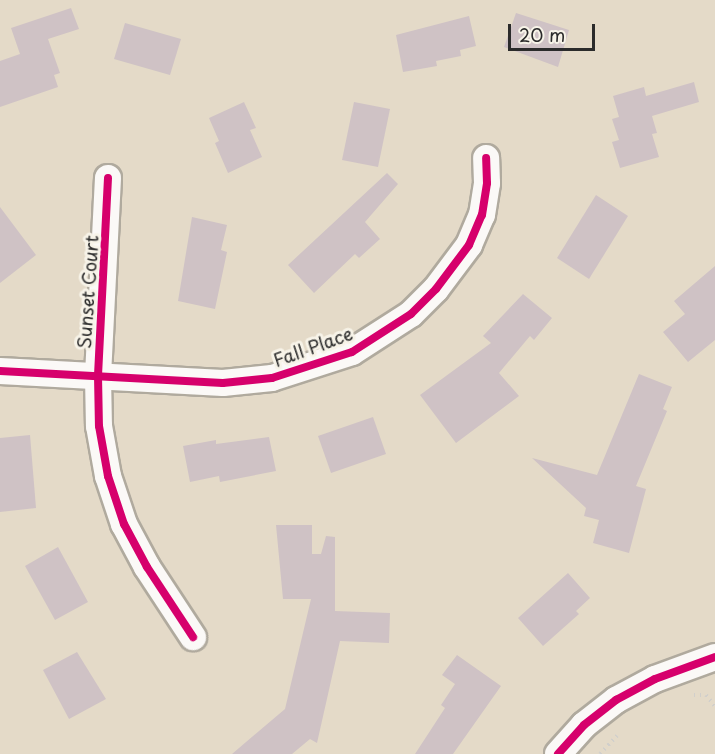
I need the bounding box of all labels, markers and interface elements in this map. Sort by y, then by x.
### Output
scale bar [511,12,598,50]
text: 20 m [519,21,565,48]
street label: Sunset Court [73,234,103,350]
street label: Fall Place [270,323,356,371]

